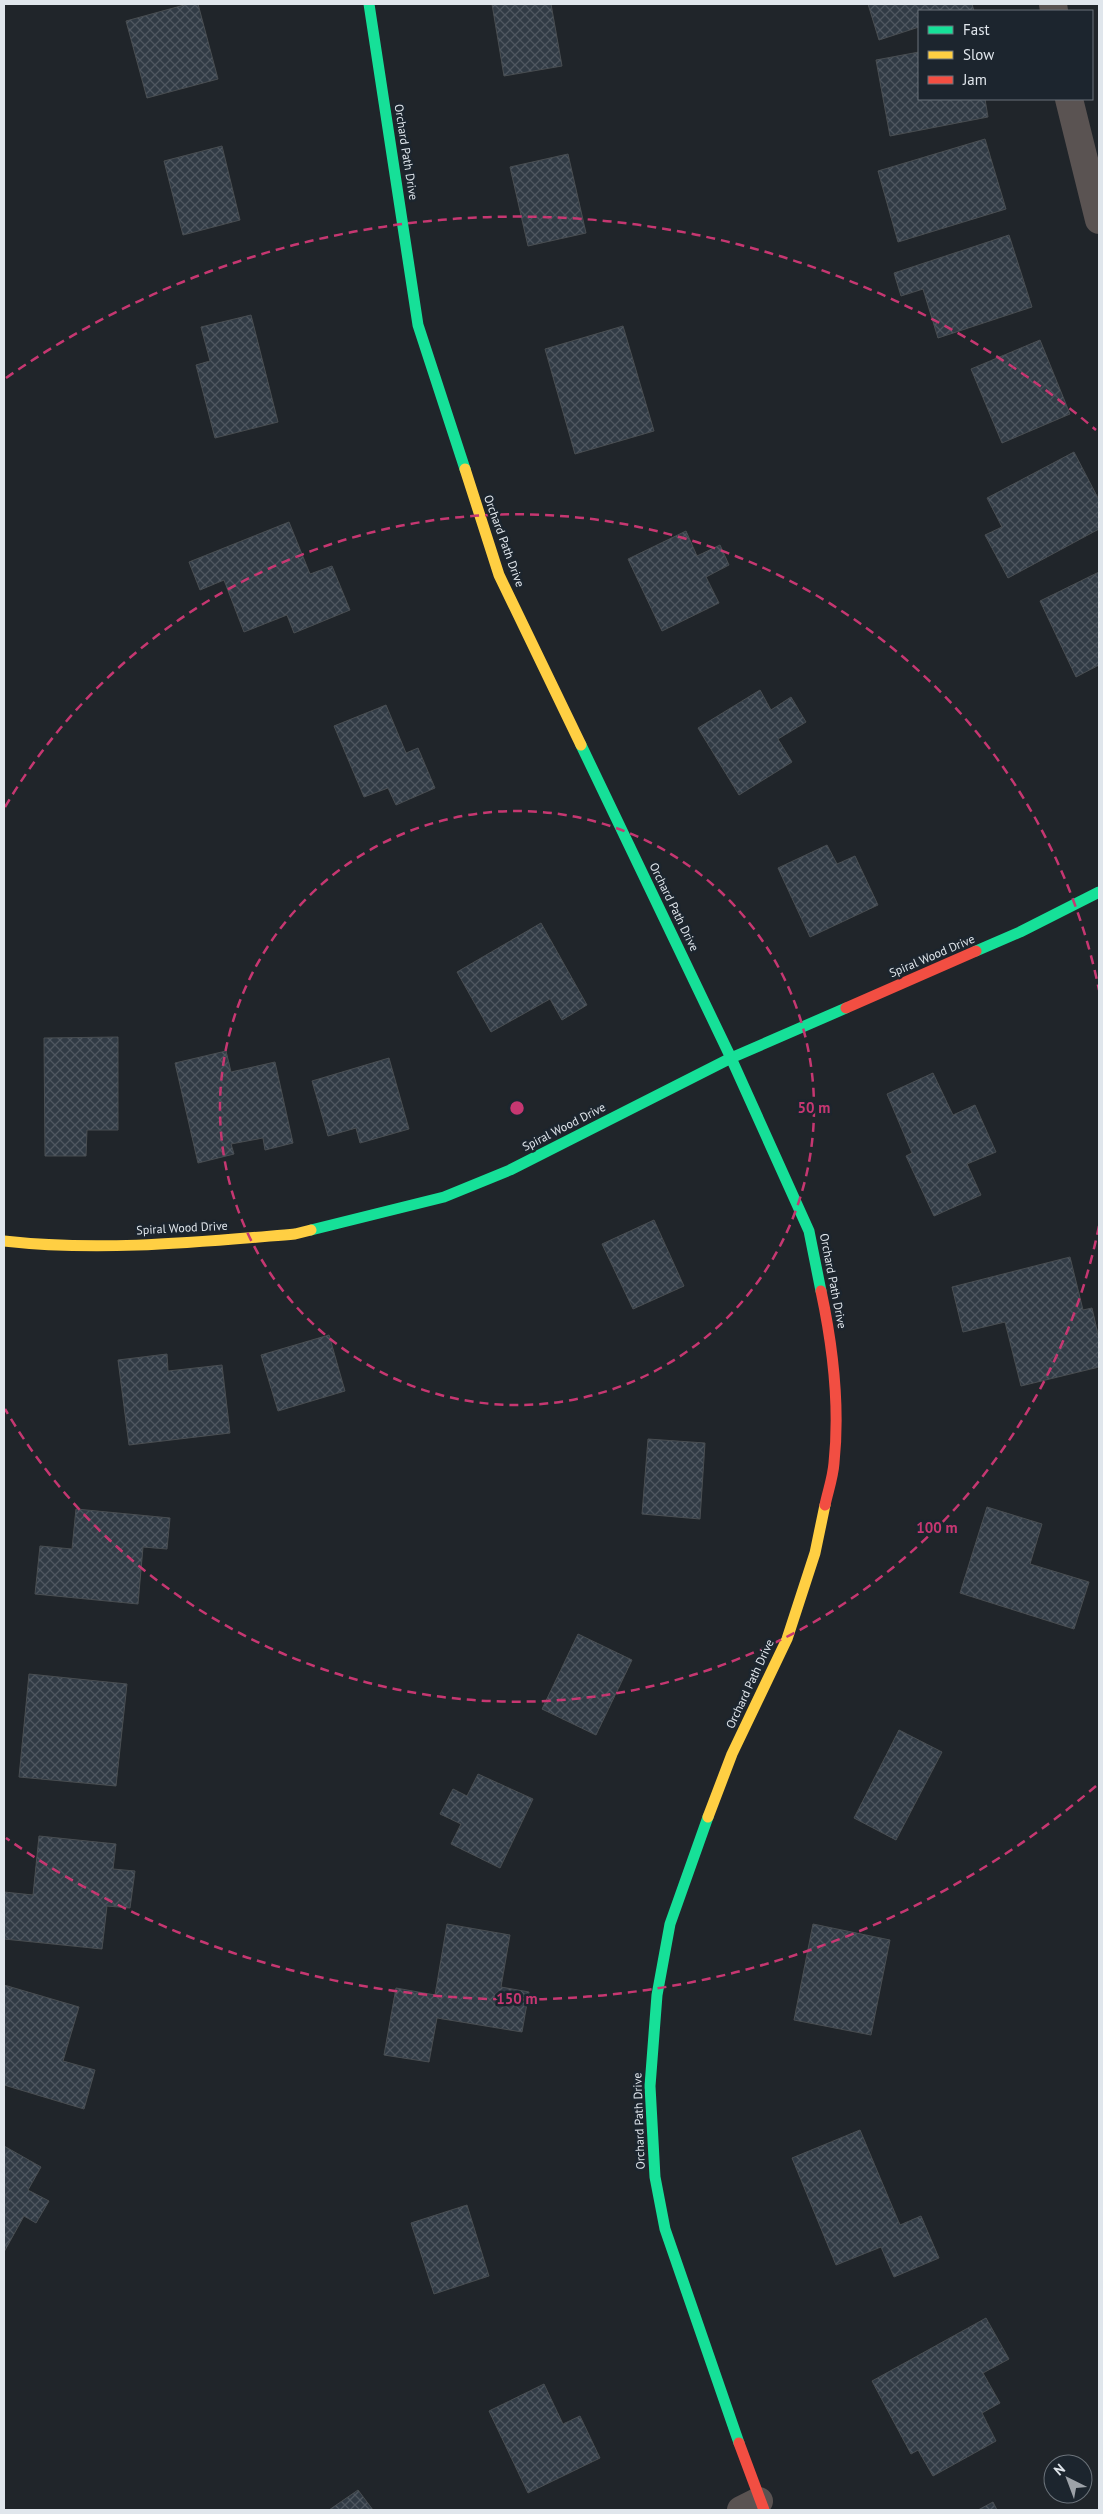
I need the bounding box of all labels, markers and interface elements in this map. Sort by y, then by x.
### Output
legend [918,10,1093,100]
text: Fast [963,20,990,39]
text: Slow [963,45,994,64]
text: Jam [962,70,987,89]
street label: Orchard Path Drive [392,103,421,201]
street label: Orchard Path Drive [481,493,528,589]
street label: Orchard Path Drive [646,860,702,954]
street label: Spiral Wood Drive [887,931,977,980]
text: 50 m [798,1098,830,1117]
centre of rings [508,1099,526,1117]
street label: Spiral Wood Drive [520,1099,608,1154]
street label: Spiral Wood Drive [136,1218,228,1237]
street label: Orchard Path Drive [817,1232,850,1330]
text: 100 m [916,1518,958,1537]
street label: Orchard Path Drive [722,1637,777,1731]
text: 150 m [496,1989,538,2008]
street label: Orchard Path Drive [629,2072,648,2170]
north arrow [1043,2454,1093,2504]
text: N [1050,2460,1069,2479]

